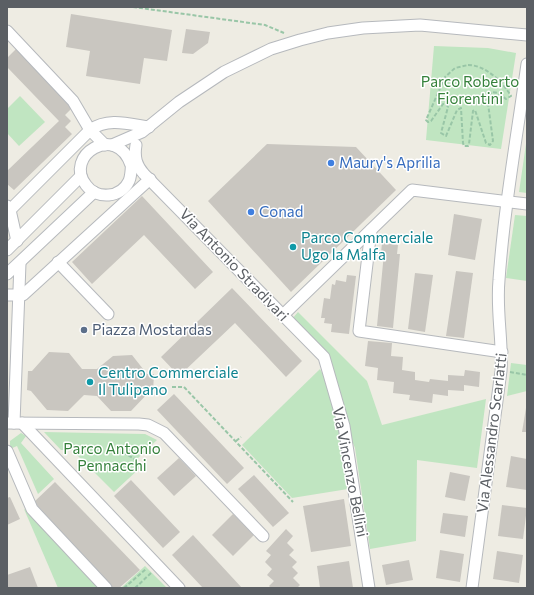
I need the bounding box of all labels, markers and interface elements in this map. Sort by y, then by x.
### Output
park label: Parco Roberto Fiorentini [421,72,519,107]
place label: Maury's Aprilia [339,153,441,171]
marker: Maury's Aprilia [326,158,336,168]
place label: Conad [259,202,303,220]
street label: Via Antonio Stradivari [176,204,293,324]
marker: Conad [246,207,256,217]
place label: Parco Commerciale Ugo la Malfa [301,228,433,263]
marker: Parco Commerciale Ugo la Malfa [288,242,298,252]
place label: Piazza Mostardas [92,320,212,338]
marker: Piazza Mostardas [79,325,89,335]
street label: Via Alessandro Scarlatti [472,352,510,514]
place label: Centro Commerciale Il Tulipano [98,363,238,398]
marker: Centro Commerciale Il Tulipano [85,377,95,387]
street label: Via Vincenzo Bellini [330,405,372,538]
park label: Parco Antonio Pennacchi [63,439,161,474]

